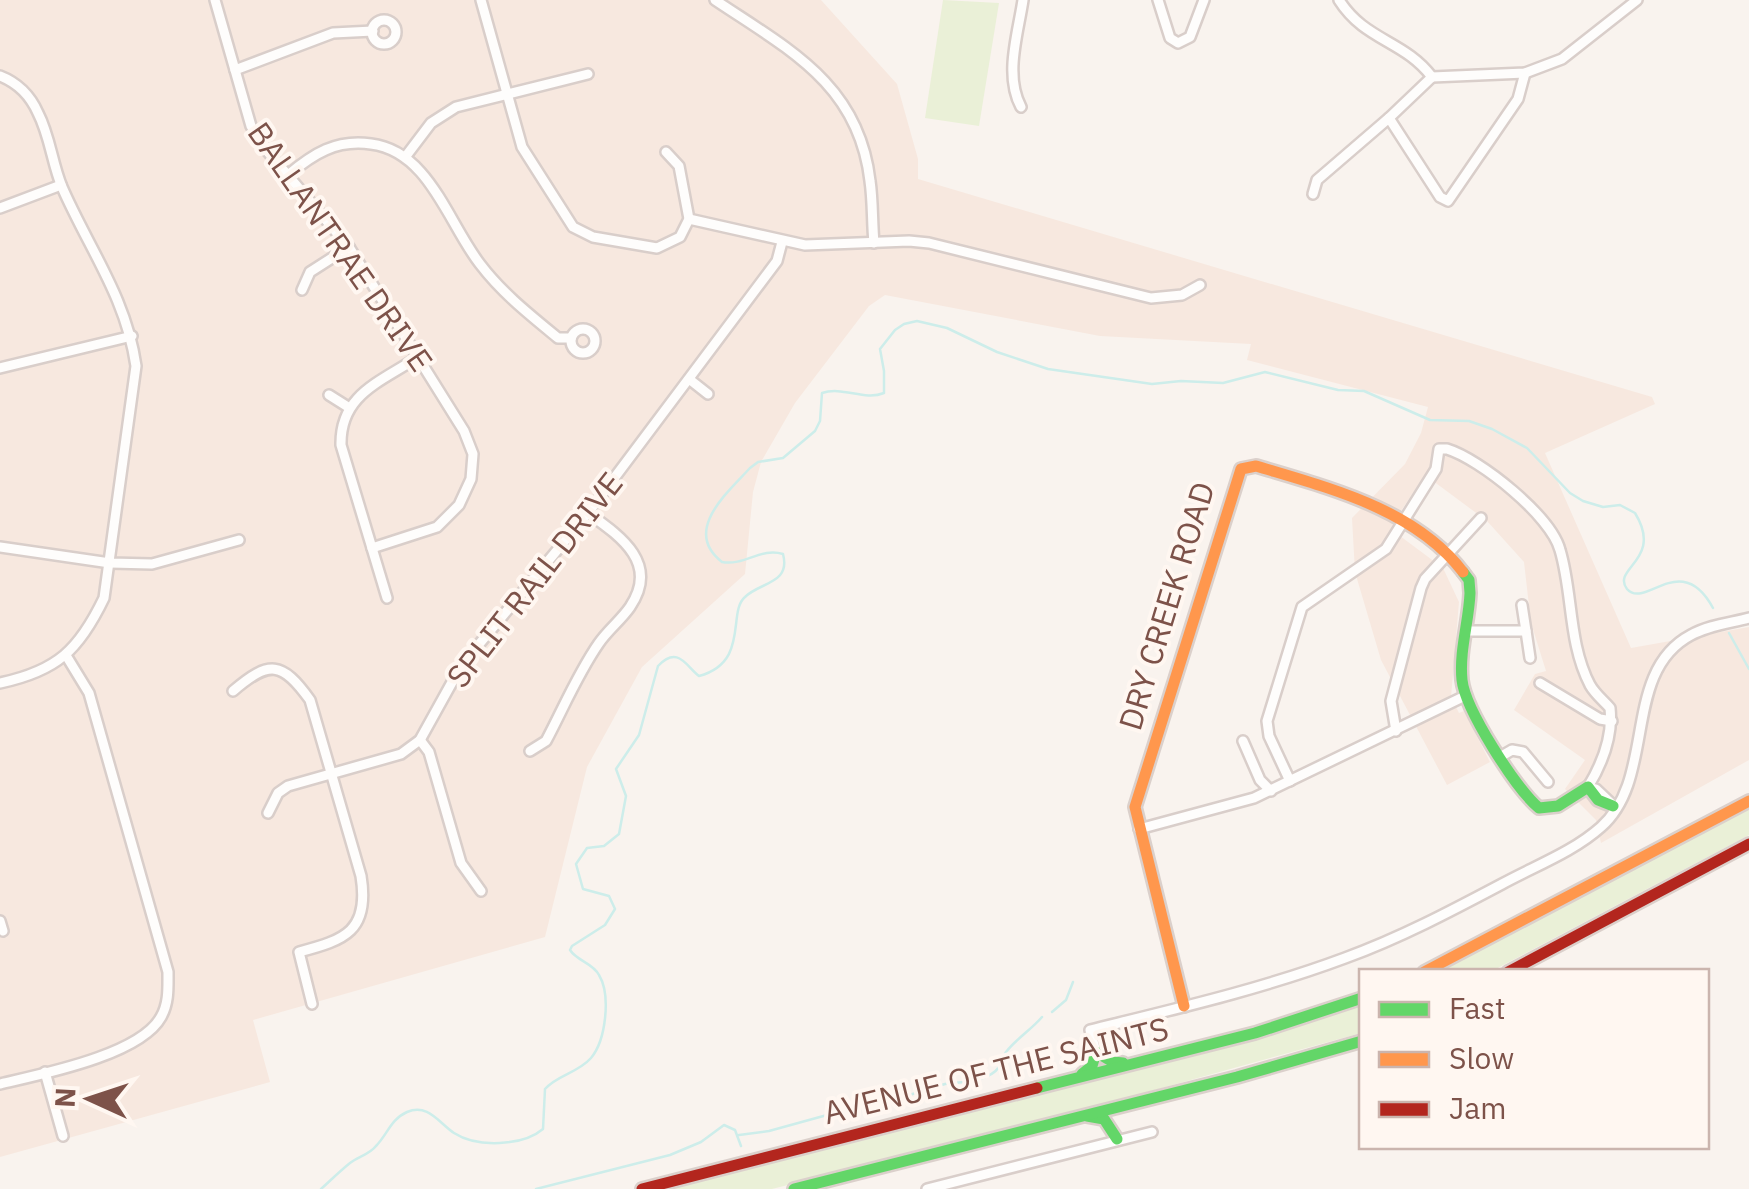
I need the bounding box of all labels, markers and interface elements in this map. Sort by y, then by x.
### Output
street label: BALLANTRAE DRIVE [239,113,443,379]
street label: SPLIT RAIL DRIVE [437,463,632,696]
street label: DRY CREEK ROAD [1108,477,1224,735]
legend [1359,969,1709,1149]
text: Fast [1449,988,1506,1027]
street label: AVENUE OF THE SAINTS [819,1007,1173,1133]
text: Slow [1449,1038,1514,1077]
north arrow [40,1049,140,1149]
text: N [46,1087,84,1109]
text: Jam [1449,1088,1507,1127]

